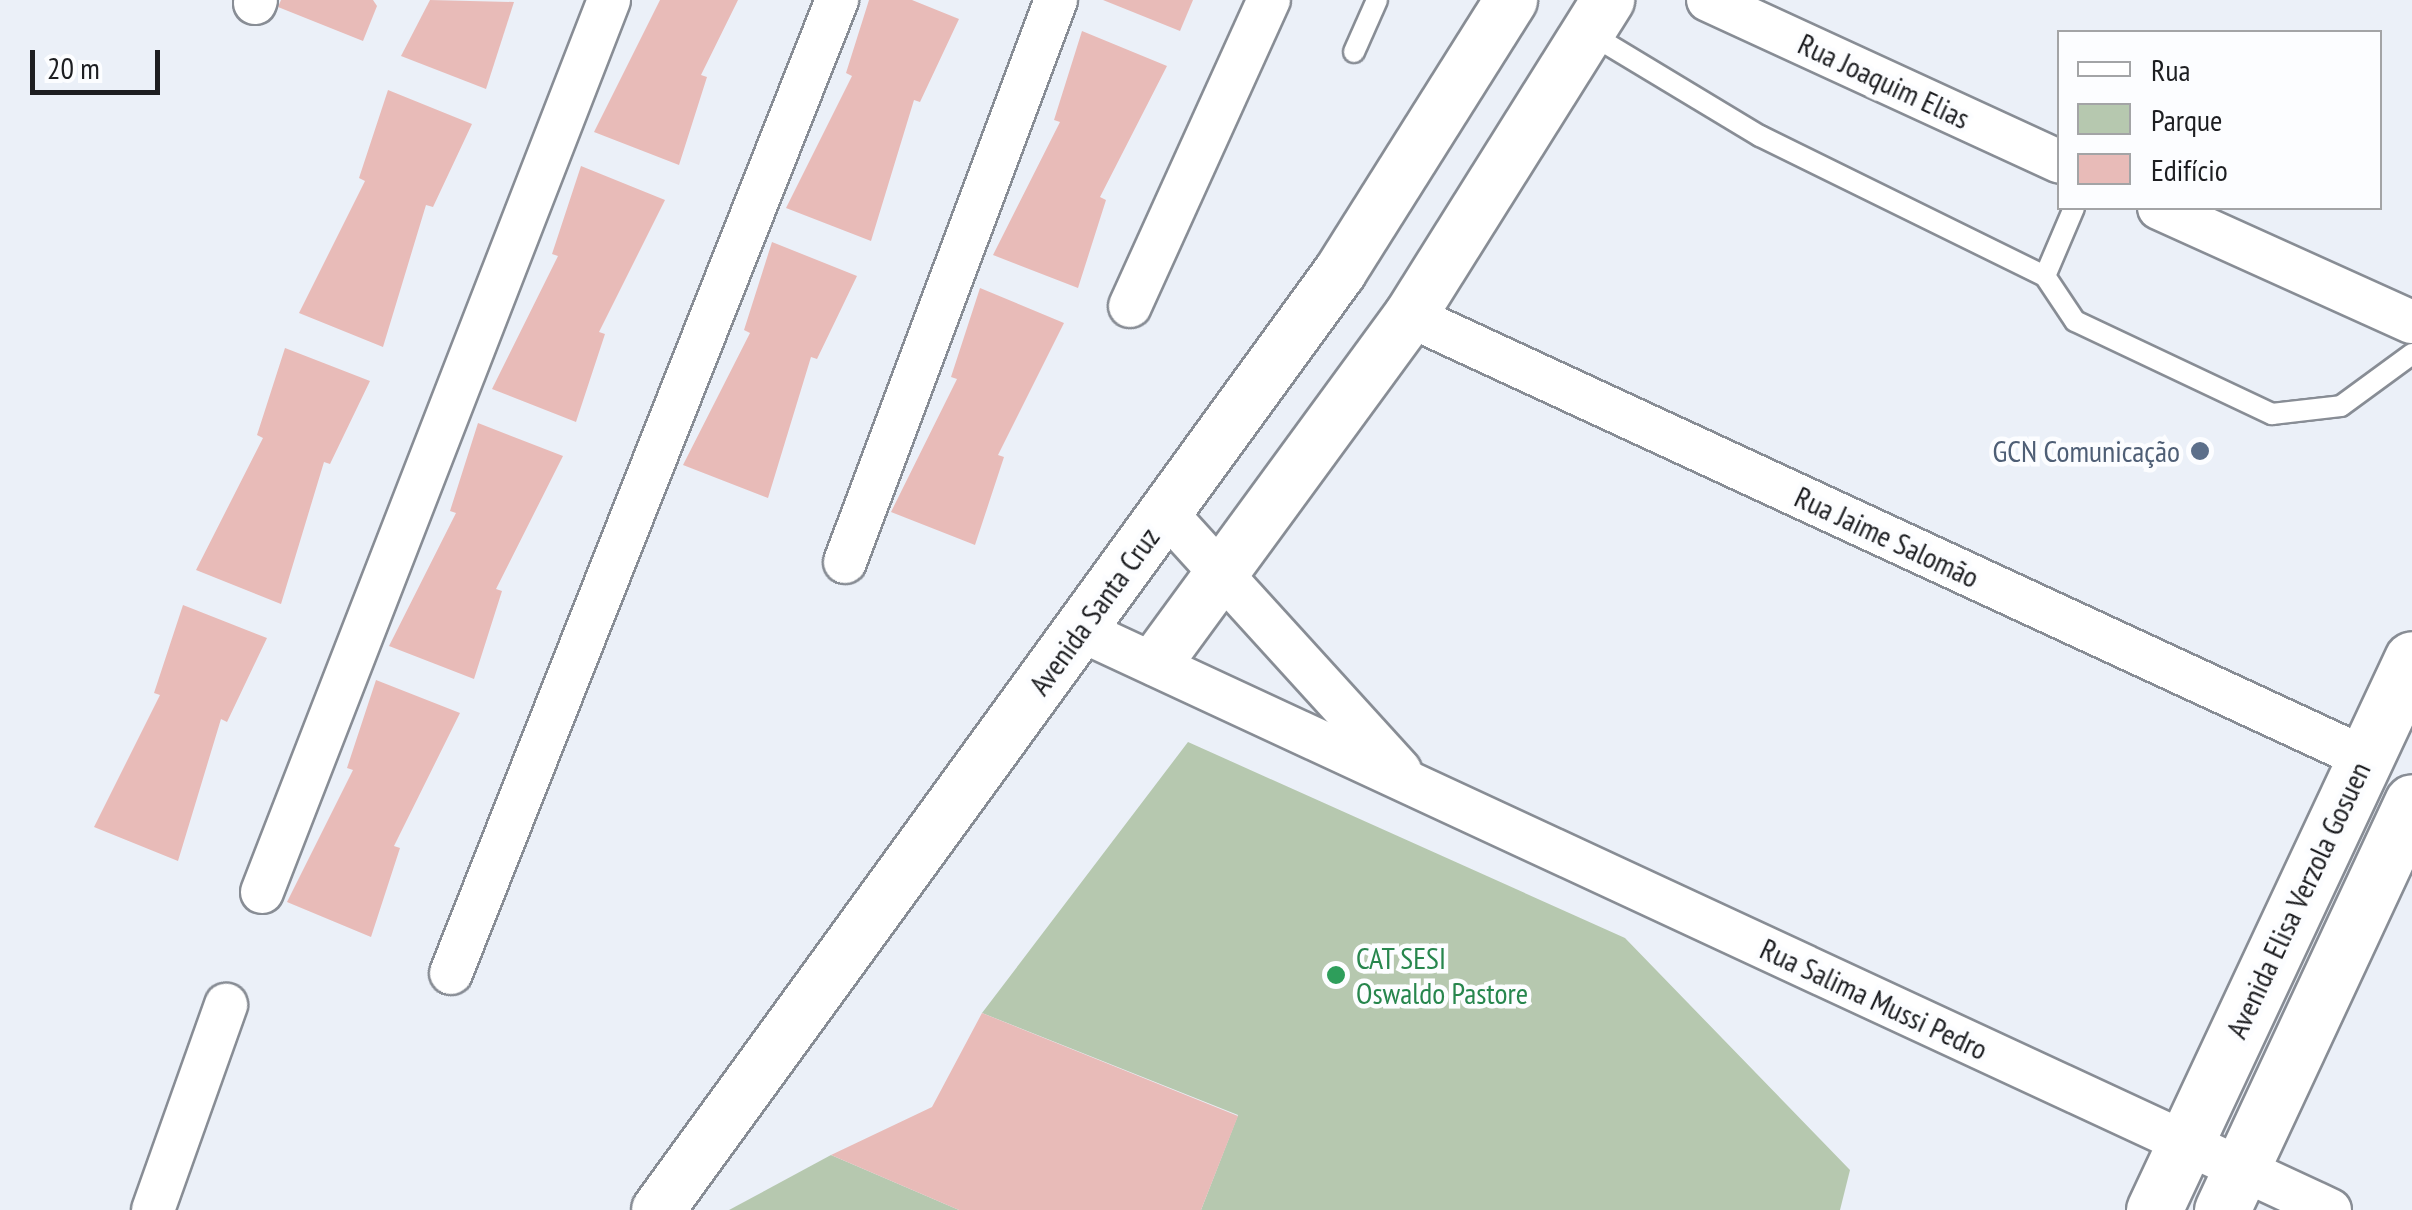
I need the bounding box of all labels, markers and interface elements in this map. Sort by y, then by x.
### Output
street label: Rua Joaquim Elias [1793,26,1975,136]
scale bar [35,30,165,92]
legend [2057,30,2382,210]
text: 20 m [47,48,100,87]
text: Rua [2151,50,2190,89]
text: Parque [2151,100,2222,139]
text: Edifício [2151,150,2228,189]
place label: GCN Comunicação [1993,433,2180,469]
marker: GCN Comunicação [2189,440,2211,462]
street label: Rua Jaime Salomão [1789,479,1985,595]
street label: Avenida Santa Cruz [1021,520,1167,702]
street label: Avenida Elisa Verzola Gosuen [2218,756,2378,1044]
street label: Rua Salima Mussi Pedro [1755,931,1993,1067]
place label: CAT SESI Oswaldo Pastore [1356,940,1528,1010]
marker: CAT SESI Oswaldo Pastore [1325,964,1347,986]

